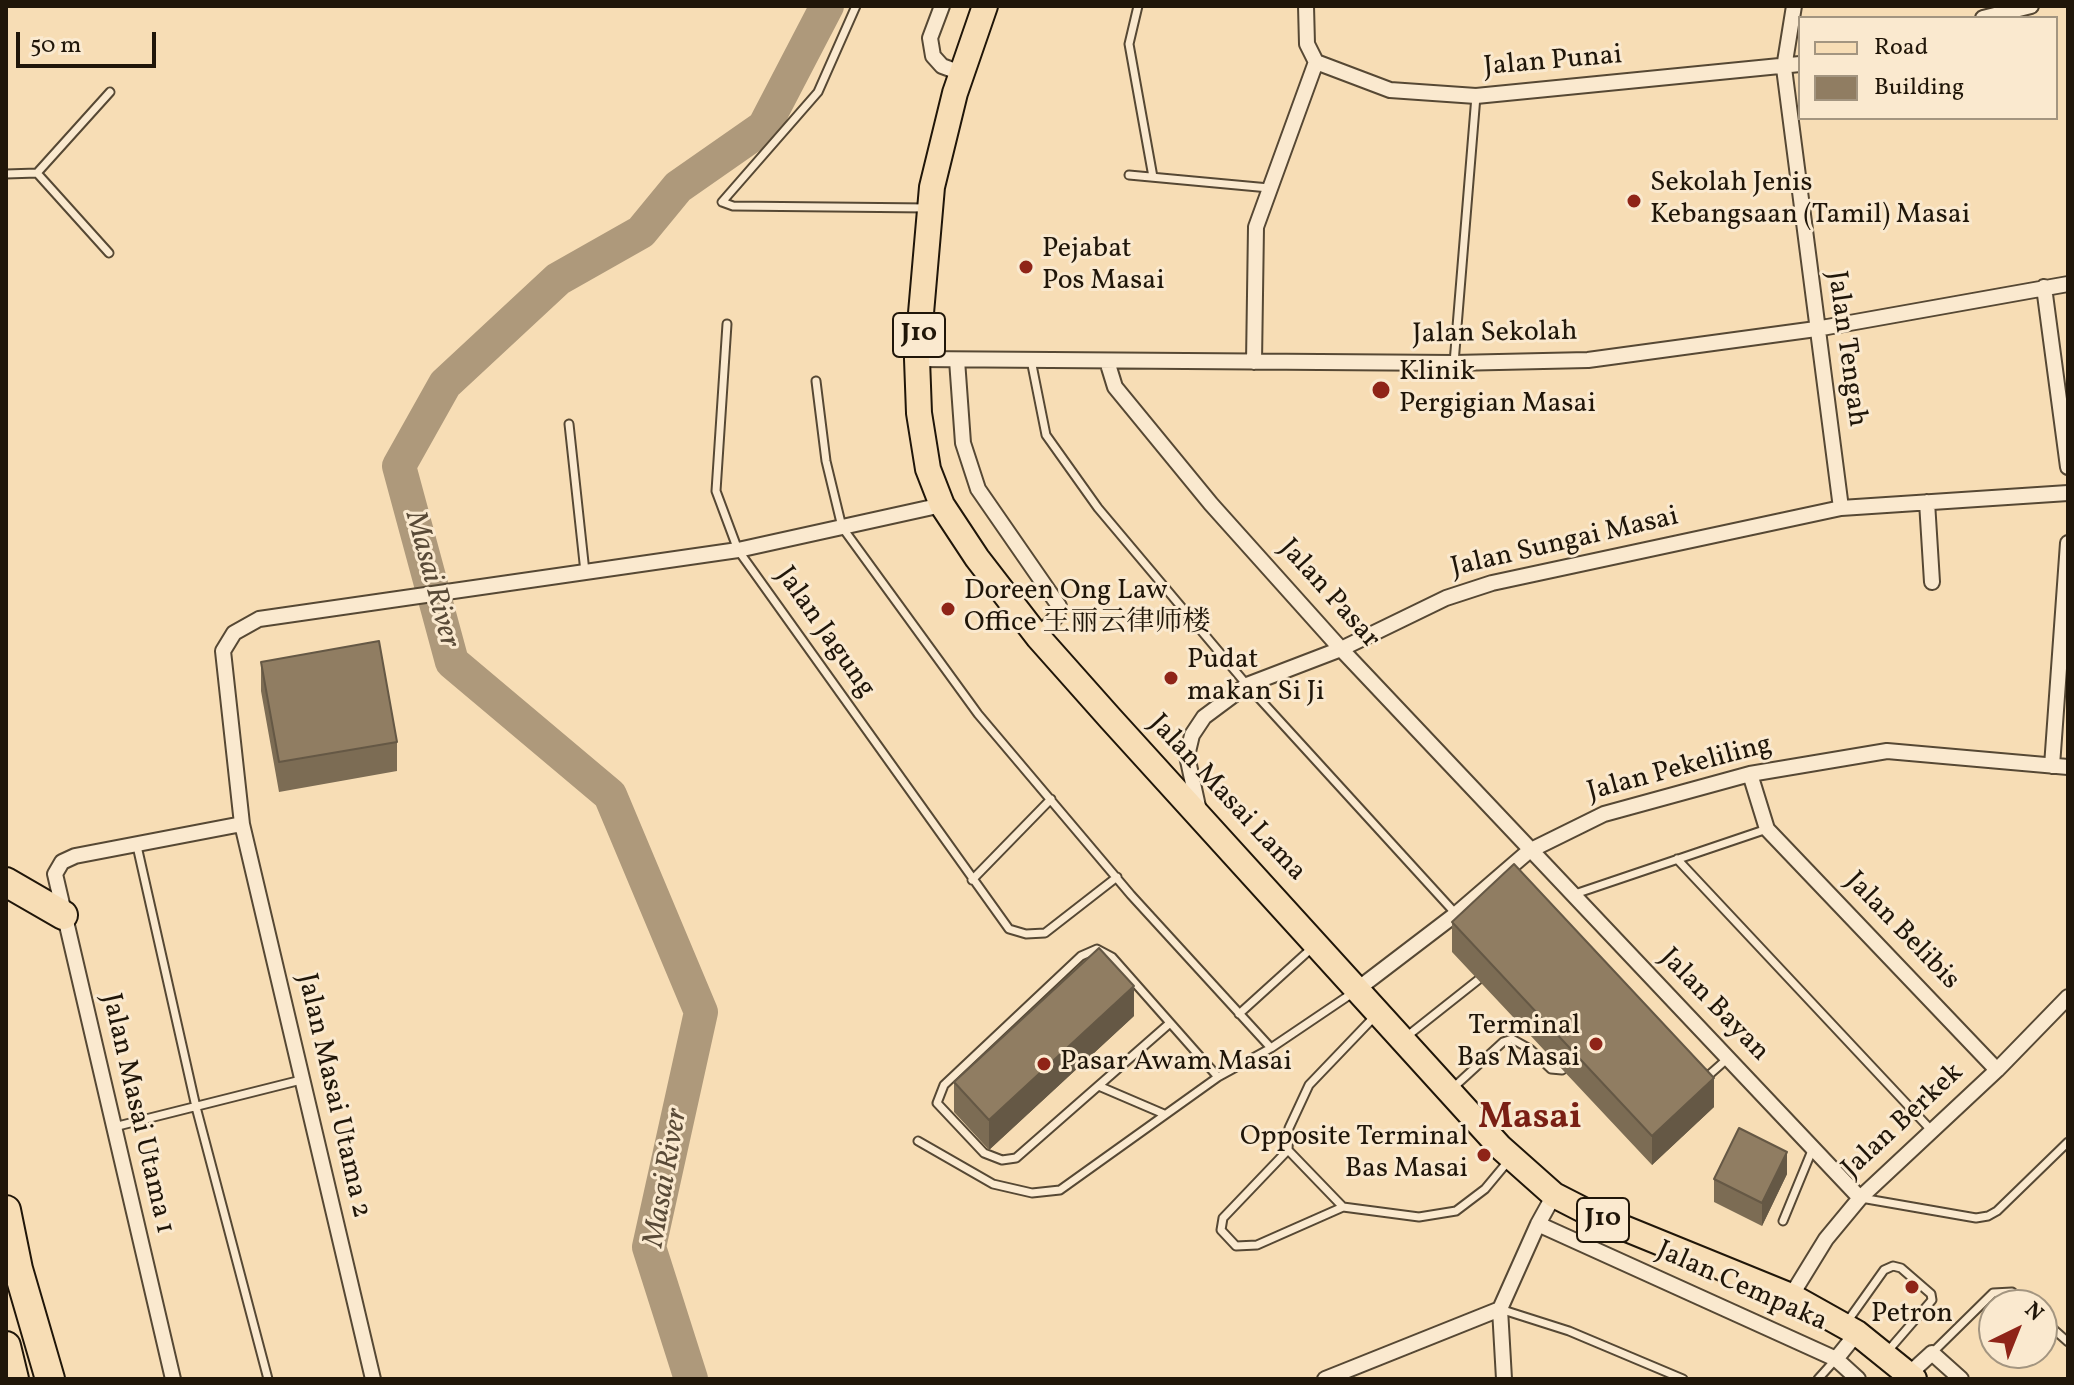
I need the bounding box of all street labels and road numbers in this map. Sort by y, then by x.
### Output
street label: Jalan Punai [1482,40,1624,86]
street label: Jalan Tengah [1817,269,1873,429]
road number: J10 [893,313,945,357]
street label: Jalan Sekolah [1412,317,1578,353]
street label: Jalan Sungai Masai [1448,501,1682,587]
street label: Jalan Pasar [1270,533,1386,657]
street label: Jalan Jagung [767,561,881,705]
street label: Jalan Masai Lama [1140,709,1312,889]
street label: Jalan Pekeliling [1584,729,1776,811]
street label: Jalan Belibis [1836,866,1966,998]
street label: Jalan Bayan [1651,942,1775,1070]
street label: Jalan Masai Utama 2 [288,971,376,1221]
street label: Jalan Masai Utama 1 [92,991,180,1237]
street label: Jalan Berkek [1836,1057,1972,1187]
road number: J10 [1577,1198,1629,1242]
street label: Jalan Cempaka [1650,1235,1832,1341]

